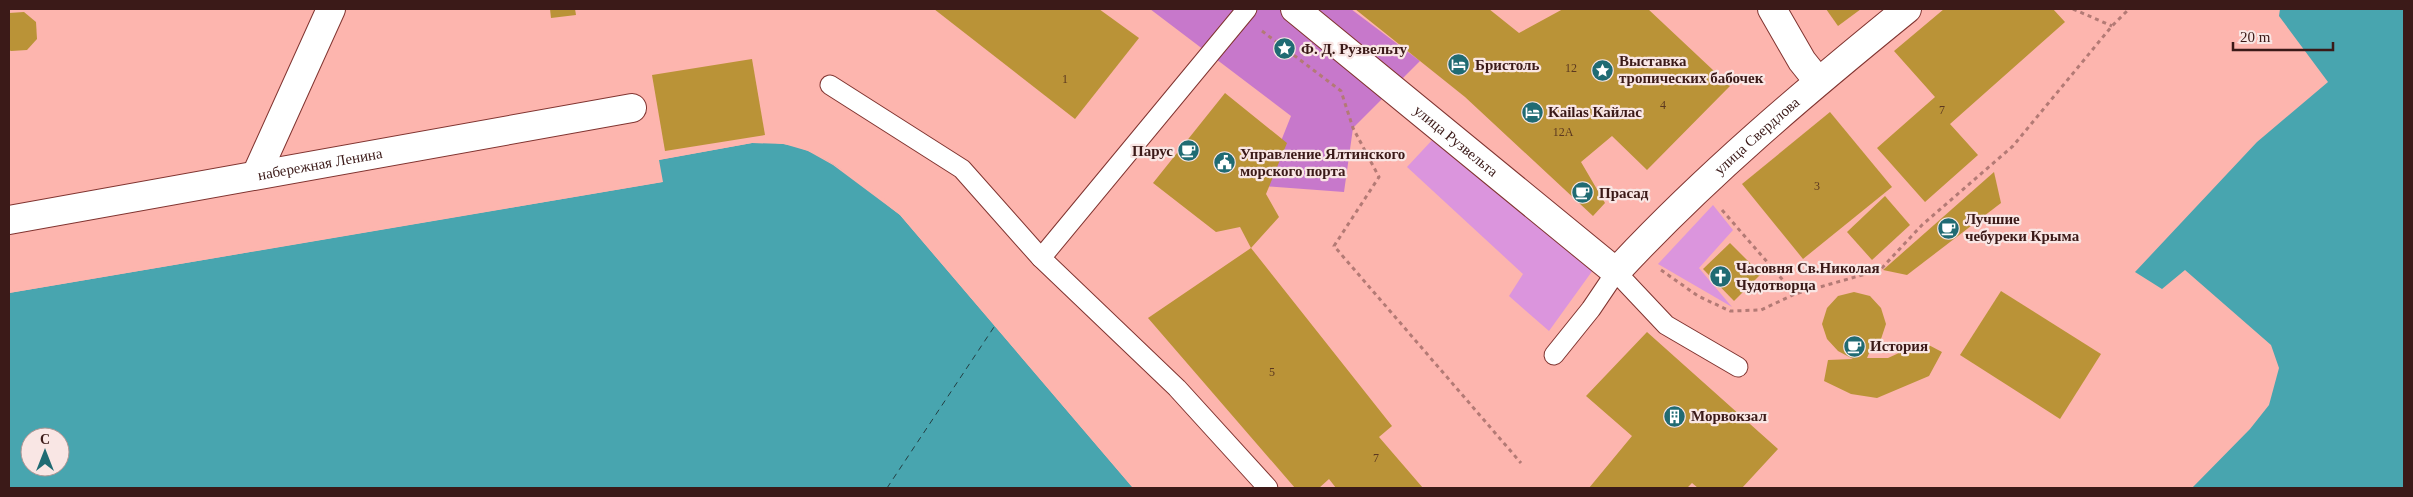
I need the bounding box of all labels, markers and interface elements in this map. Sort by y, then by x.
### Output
scale bar [2233,20,2333,52]
text: 20 m [2240,29,2271,45]
place icon: Ф. Д. Рузвельту [1273,37,1297,61]
place label: Ф. Д. Рузвельту [1301,41,1408,57]
hotel icon: Бристоль [1447,53,1471,77]
place label: Выставка тропических бабочек [1619,53,1764,86]
place label: Бристоль [1475,57,1539,73]
place icon: Выставка тропических бабочек [1591,58,1615,82]
house number: 12 [1565,61,1577,75]
house number: 1 [1062,72,1068,86]
street label: улица Свердлова [1711,94,1803,178]
house number: 4 [1660,98,1666,112]
hotel icon: Kailas Кайлас [1520,100,1544,124]
street label: улица Рузвельта [1411,102,1501,180]
house number: 7 [1939,103,1945,117]
place label: Kailas Кайлас [1548,104,1642,120]
house number: 12А [1553,125,1574,139]
cafe icon: Парус [1177,139,1201,163]
place label: Парус [1132,143,1173,159]
street label: набережная Ленина [256,145,384,183]
place label: Управление Ялтинского морского порта [1240,146,1405,179]
public building icon: Управление Ялтинского морского порта [1212,151,1236,175]
house number: 3 [1814,179,1820,193]
cafe icon: Прасад [1571,181,1595,205]
place label: Прасад [1599,185,1649,201]
place label: Лучшие чебуреки Крыма [1965,211,2080,244]
cafe icon: Лучшие чебуреки Крыма [1937,216,1961,240]
place label: Часовня Св.Николая Чудотворца [1736,260,1880,293]
church icon: Часовня Св.Николая Чудотворца [1708,265,1732,289]
cafe icon: История [1842,334,1866,358]
place label: История [1870,338,1928,354]
house number: 5 [1269,365,1275,379]
building icon: Морвокзал [1663,404,1687,428]
place label: Морвокзал [1691,408,1767,424]
north arrow [20,427,70,477]
text: С [40,432,50,447]
house number: 7 [1373,451,1379,465]

